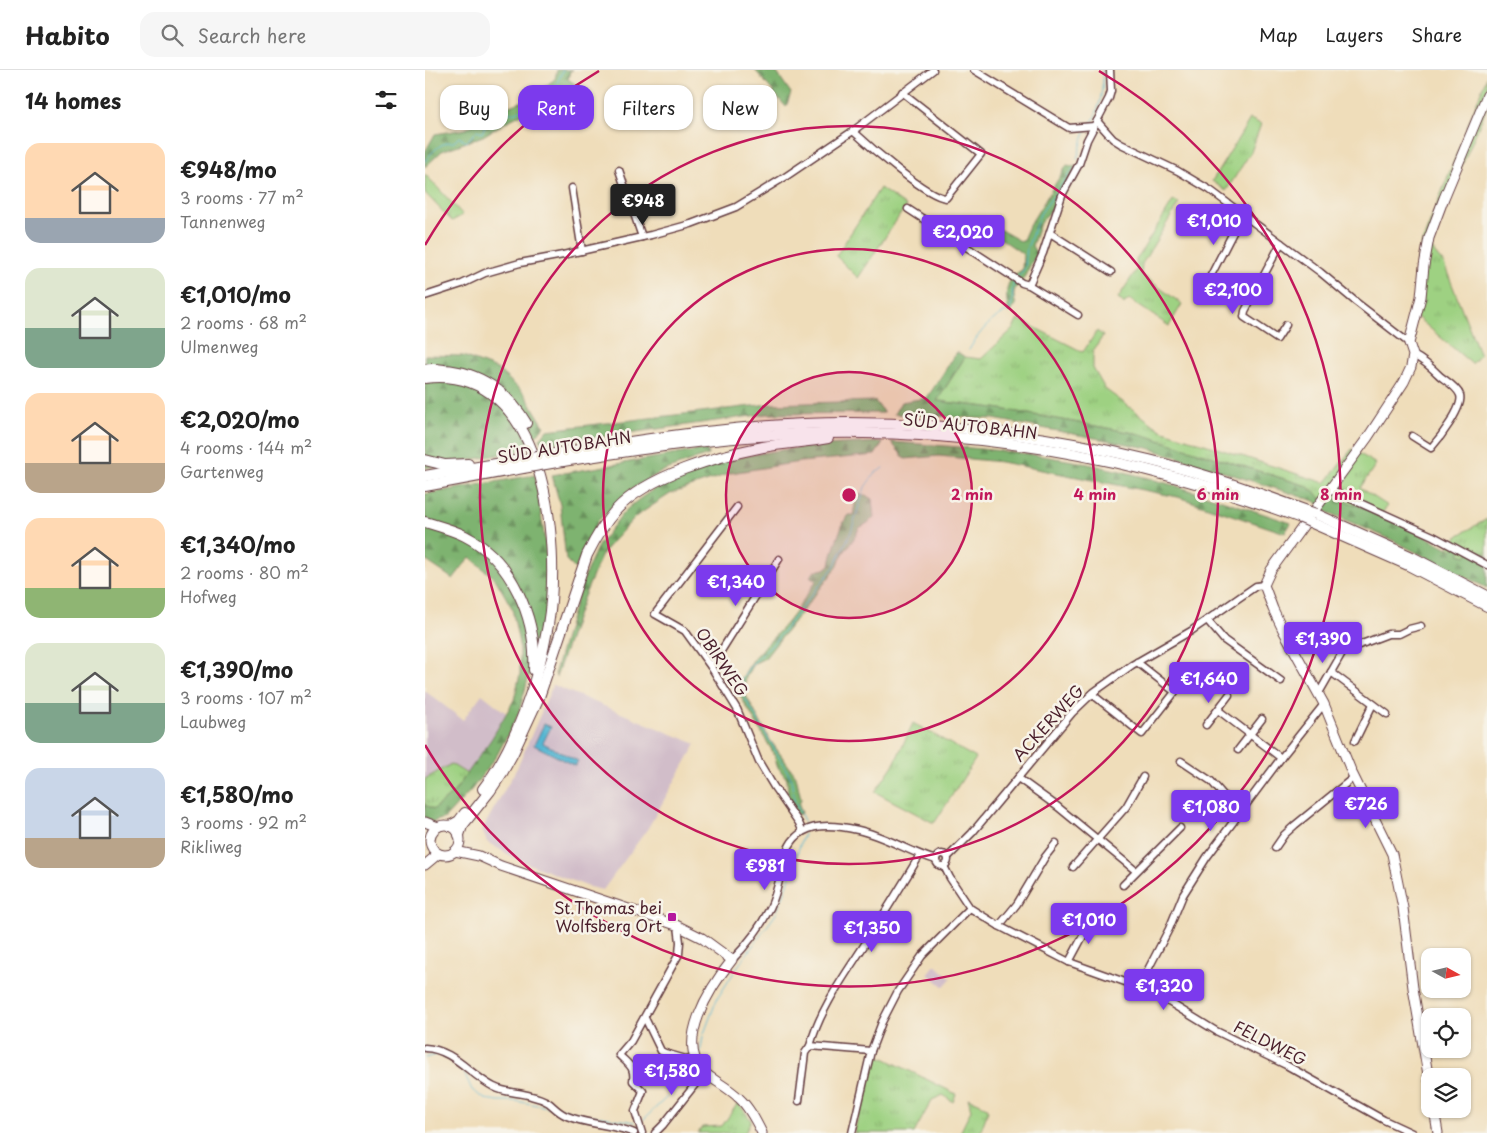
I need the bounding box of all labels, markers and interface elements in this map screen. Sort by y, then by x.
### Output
search box [140,12,490,57]
text: Habito [25,17,110,53]
icon: search [158,21,186,49]
text: Search here [198,21,306,49]
text: Map [1259,21,1298,48]
text: Layers [1326,21,1383,48]
text: Share [1411,21,1462,48]
text: 14 homes [25,84,121,116]
chip: Buy [440,85,508,130]
chip: Rent [518,85,594,130]
chip: Filters [604,85,693,130]
chip: New [703,85,777,130]
icon: filters [372,86,400,114]
text: €948/mo [180,153,276,185]
icon: home [65,163,125,223]
pin: €948 [613,184,673,226]
text: 3 rooms · 77 m² [180,185,304,209]
text: €948 [621,188,665,212]
pin: €1,010 [1173,204,1255,246]
text: €1,010 [1187,208,1241,232]
text: Tannenweg [180,209,266,233]
pin: €2,020 [922,214,1004,257]
text: €2,020 [933,219,993,243]
pin: €2,100 [1192,272,1274,315]
text: €2,100 [1204,277,1262,301]
text: €1,010/mo [180,278,291,310]
icon: home [65,288,125,348]
text: 2 rooms · 68 m² [180,310,307,334]
text: Ulmenweg [180,334,259,358]
text: €2,020/mo [180,403,299,435]
street label: SÜD AUTOBAHN [902,406,1039,444]
icon: home [65,413,125,473]
street label: SÜD AUTOBAHN [495,424,632,468]
text: 4 rooms · 144 m² [180,435,312,459]
text: Gartenweg [180,459,264,483]
text: 2 min [951,482,993,505]
text: 4 min [1074,482,1116,505]
text: 6 min [1197,482,1239,505]
text: 8 min [1320,482,1362,505]
centre of rings [840,486,858,504]
text: €1,340/mo [180,528,295,560]
icon: home [65,538,125,598]
text: 2 rooms · 80 m² [180,560,309,584]
pin: €1,340 [695,564,777,607]
text: €1,340 [707,569,765,593]
text: Hofweg [180,584,237,608]
street label: OBIRWEG [691,622,755,701]
pin: €1,390 [1282,622,1364,664]
text: €1,390 [1295,626,1351,650]
text: €1,390/mo [180,653,293,685]
pin: €1,640 [1168,662,1250,704]
icon: home [65,663,125,723]
text: €1,640 [1180,666,1238,690]
street label: ACKERWEG [1006,678,1088,766]
text: 3 rooms · 107 m² [180,685,312,709]
text: Laubweg [180,709,246,733]
text: €1,580/mo [180,778,293,810]
pin: €726 [1336,786,1396,829]
icon: home [65,788,125,848]
pin: €1,080 [1170,790,1252,832]
text: €726 [1344,791,1388,815]
text: €1,080 [1182,794,1240,818]
text: 3 rooms · 92 m² [180,810,307,834]
text: Rikliweg [180,834,243,858]
pin: €981 [735,848,795,891]
text: €981 [745,853,785,877]
place label: St.Thomas bei Wolfsberg Ort [554,895,662,937]
pin: €1,010 [1048,902,1130,945]
text: €1,010 [1062,907,1116,931]
pin: €1,350 [831,910,913,953]
marker: St.Thomas bei Wolfsberg Ort [666,911,678,923]
text: €1,350 [844,915,900,939]
north arrow [1421,948,1471,998]
map controls [1421,948,1471,1118]
pin: €1,320 [1123,968,1205,1011]
text: €1,320 [1135,973,1193,997]
button: locate [1421,1008,1471,1058]
street label: FELDWEG [1230,1014,1311,1071]
pin: €1,580 [631,1054,713,1096]
text: €1,580 [644,1058,700,1082]
button: layers [1421,1068,1471,1118]

